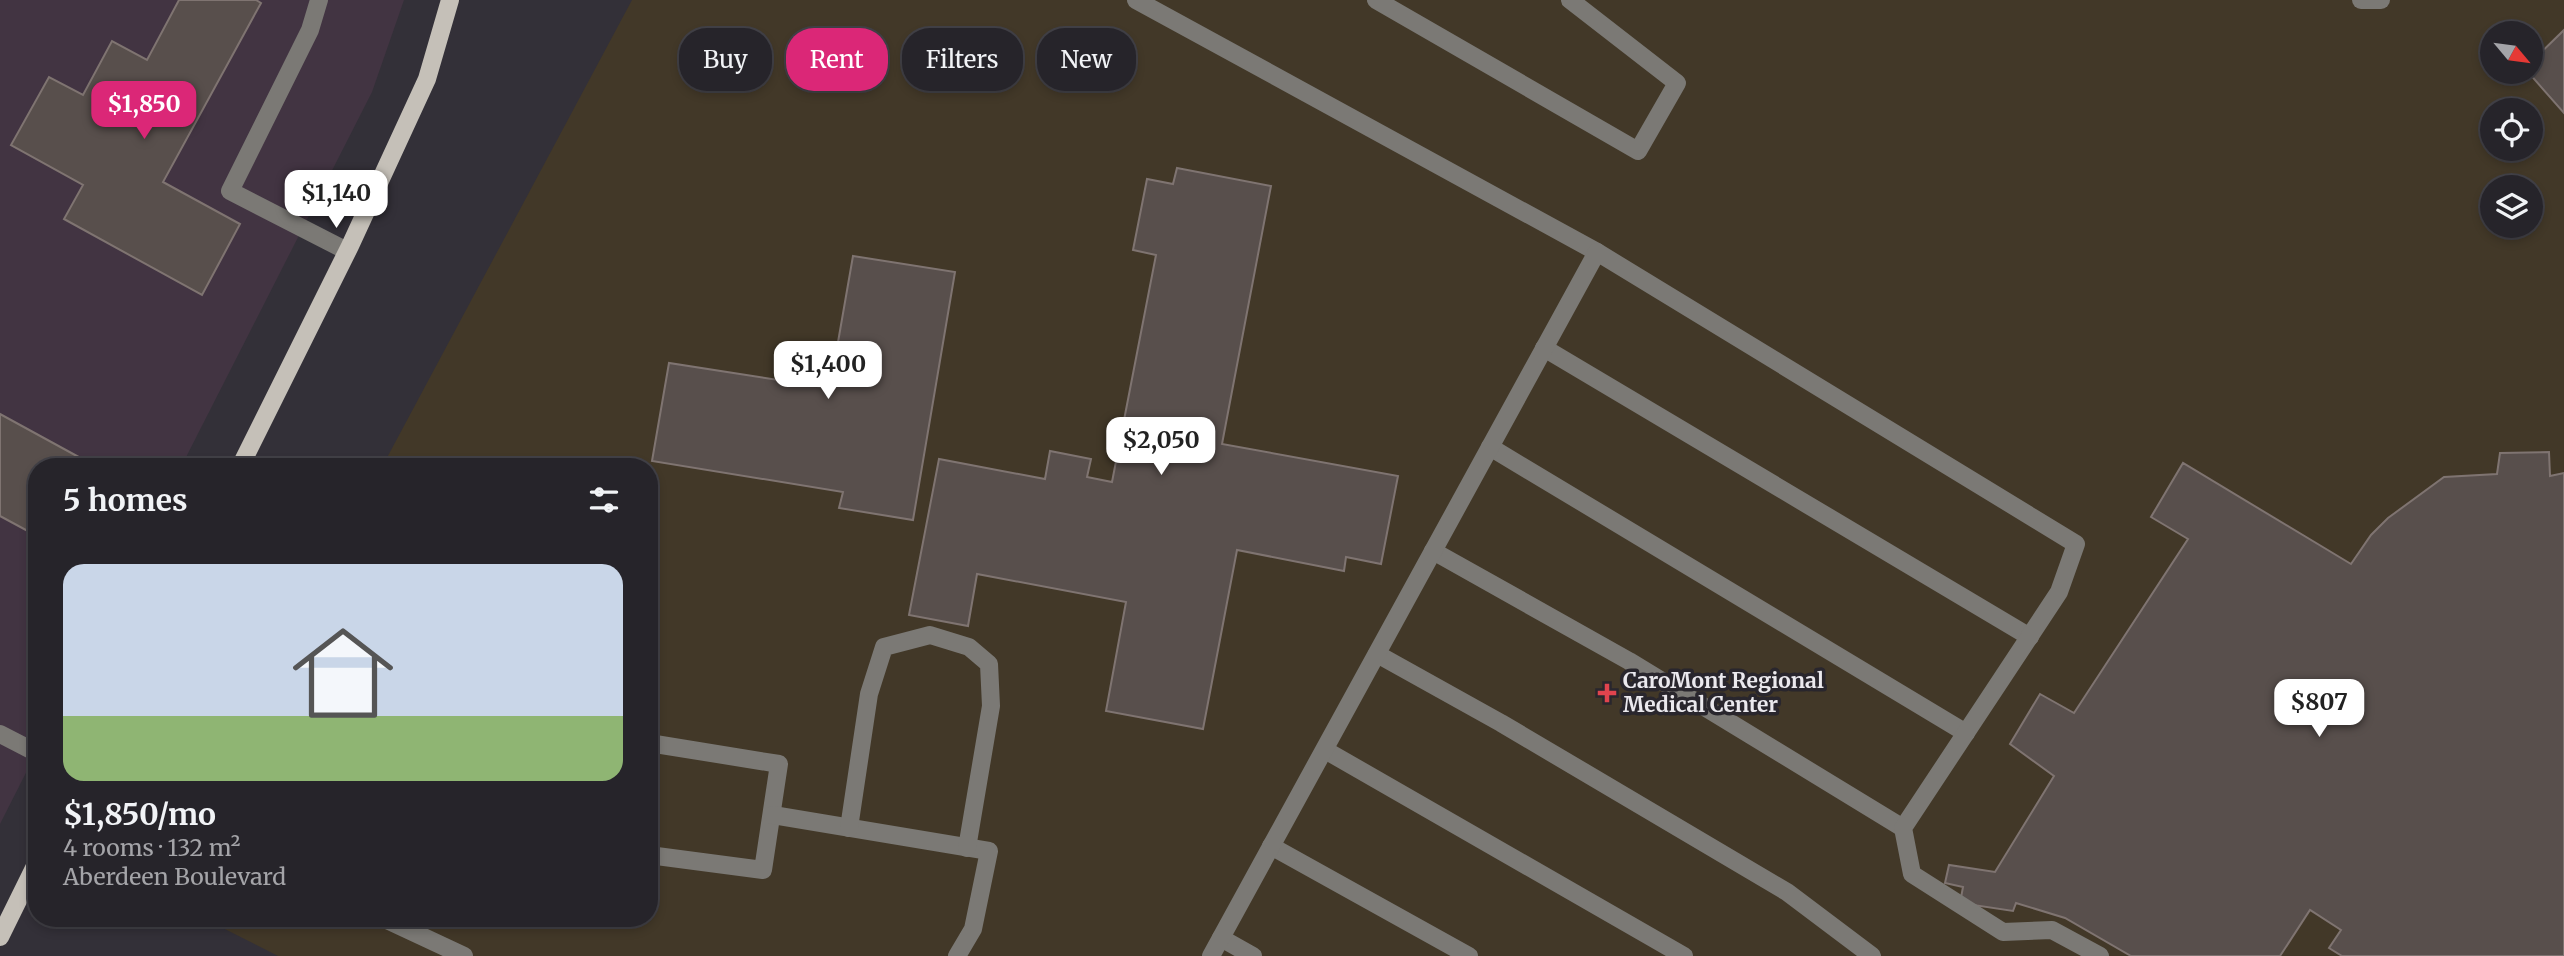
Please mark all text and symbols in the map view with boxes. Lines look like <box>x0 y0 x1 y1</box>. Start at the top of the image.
north arrow <box>2480 21 2543 84</box>
map controls <box>2480 21 2543 238</box>
chip: Buy <box>679 28 772 91</box>
chip: Rent <box>786 28 888 91</box>
chip: Filters <box>902 28 1023 91</box>
chip: New <box>1037 28 1136 91</box>
pin: $1,850 <box>87 82 201 141</box>
text: $1,850 <box>107 89 181 118</box>
button: locate <box>2480 98 2543 161</box>
pin: $1,140 <box>279 170 393 230</box>
button: layers <box>2480 175 2543 238</box>
text: $1,140 <box>301 178 371 207</box>
pin: $1,400 <box>771 342 885 401</box>
text: $1,400 <box>790 349 866 378</box>
pin: $2,050 <box>1104 418 1218 477</box>
text: $2,050 <box>1122 425 1200 454</box>
text: 5 homes <box>63 481 188 519</box>
icon: filters <box>585 481 623 519</box>
icon: home <box>280 610 406 736</box>
place label: CaroMont Regional Medical Center <box>1623 667 1824 718</box>
pin: $807 <box>2278 680 2360 739</box>
marker: CaroMont Regional Medical Center <box>1597 683 1617 703</box>
text: $807 <box>2290 687 2348 716</box>
text: $1,850/mo <box>63 795 216 833</box>
text: 4 rooms · 132 m² <box>63 833 240 862</box>
text: Aberdeen Boulevard <box>63 862 286 891</box>

